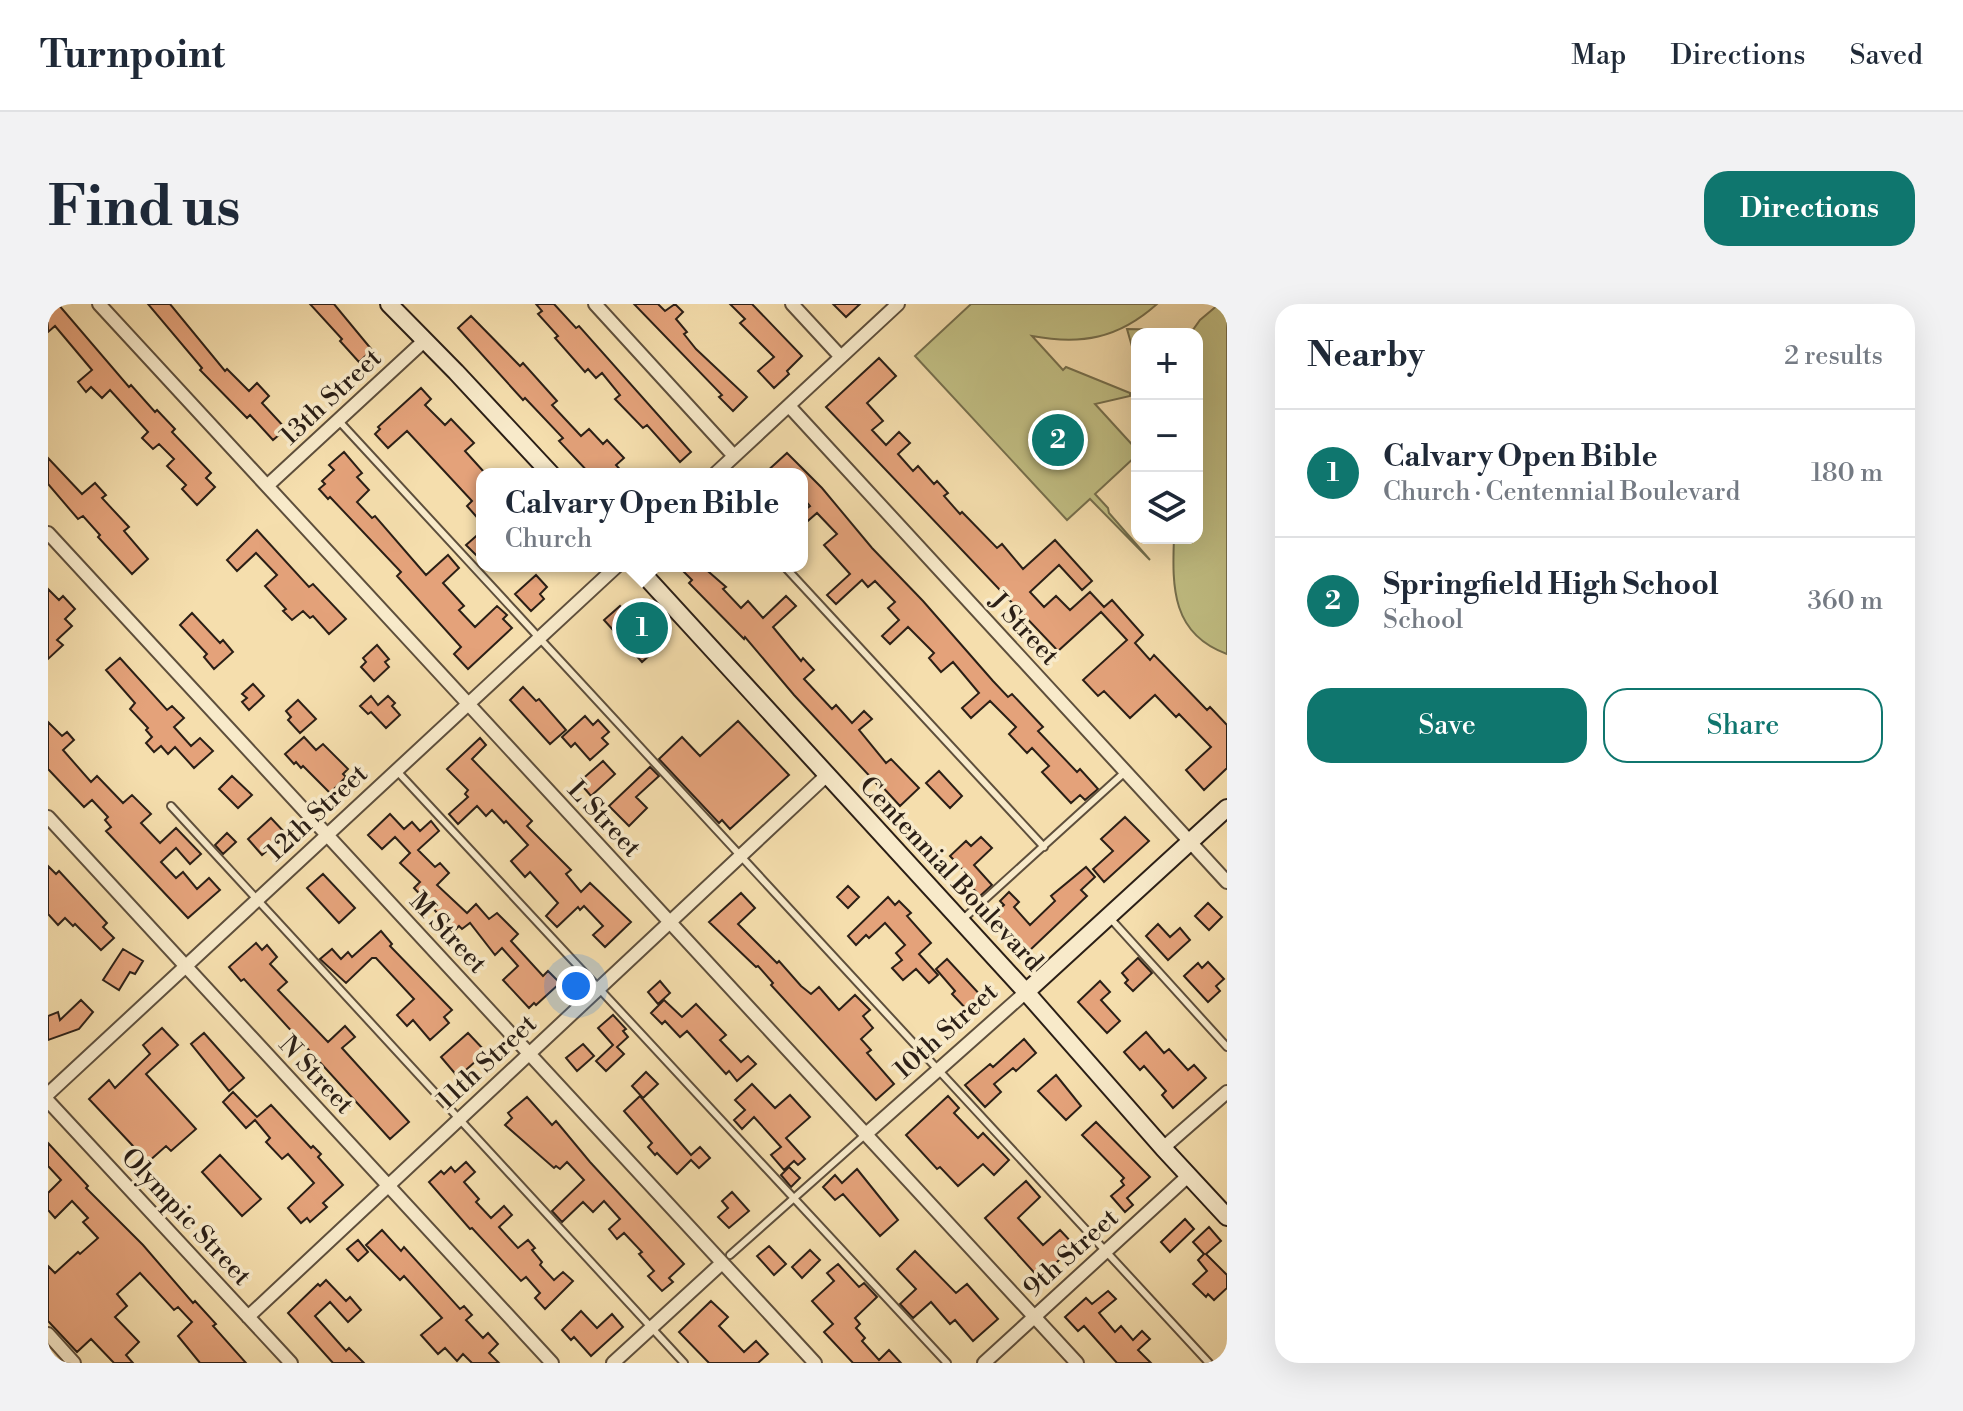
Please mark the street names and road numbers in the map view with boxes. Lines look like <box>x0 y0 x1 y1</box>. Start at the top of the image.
street label: 13th Street <box>274 342 388 452</box>
street label: J Street <box>982 585 1066 672</box>
street label: 12th Street <box>259 758 375 868</box>
street label: Centennial Boulevard <box>852 770 1050 978</box>
street label: L Street <box>561 774 647 864</box>
street label: M Street <box>403 886 493 980</box>
street label: 10th Street <box>888 976 1004 1086</box>
street label: 11th Street <box>431 1008 543 1116</box>
street label: N Street <box>272 1029 360 1121</box>
street label: Olympic Street <box>114 1142 258 1292</box>
street label: 9th Street <box>1017 1202 1125 1304</box>

